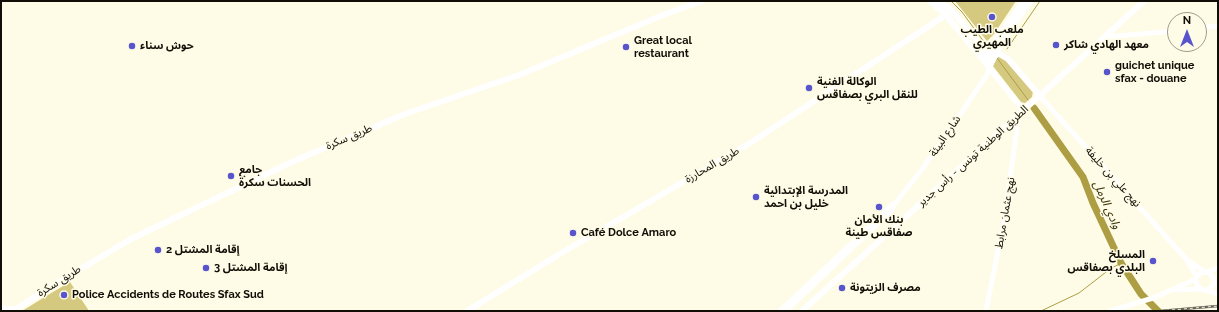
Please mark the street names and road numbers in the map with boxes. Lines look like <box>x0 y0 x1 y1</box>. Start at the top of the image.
street label: الطريق الوطنية تونس - رأس جدير <box>915 103 1031 209</box>
street label: شارع البيئة <box>926 113 964 159</box>
street label: طريق سكرة <box>324 121 374 153</box>
street label: طريق المحارزة <box>682 144 742 186</box>
street label: نهج علي بن خليفة <box>1082 144 1144 210</box>
street label: نهج عثمان مرابط <box>992 176 1018 250</box>
street label: طريق سكرة <box>35 262 83 300</box>

